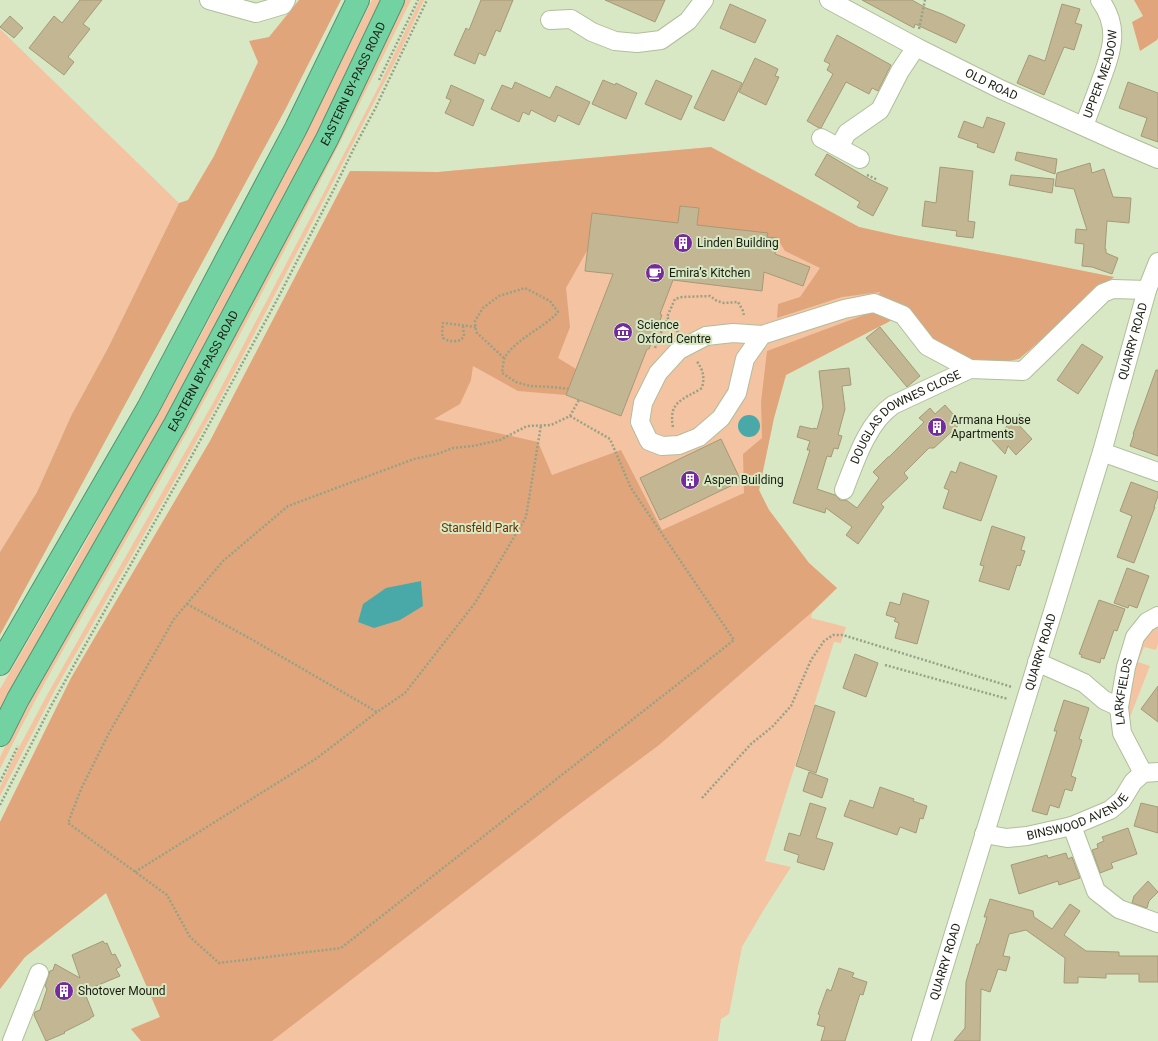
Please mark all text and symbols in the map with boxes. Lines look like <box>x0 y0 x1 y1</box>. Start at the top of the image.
street label: EASTERN BY-PASS ROAD <box>318 20 389 148</box>
street label: UPPER MEADOW <box>1080 29 1119 120</box>
street label: OLD ROAD <box>963 66 1020 103</box>
building icon: Linden Building <box>672 232 694 254</box>
place label: Linden Building <box>697 236 779 250</box>
cafe icon: Emira’s Kitchen <box>644 262 666 284</box>
place label: Emira’s Kitchen <box>669 266 750 280</box>
street label: QUARRY ROAD <box>1115 301 1150 382</box>
street label: EASTERN BY-PASS ROAD <box>165 308 241 434</box>
place label: Science Oxford Centre <box>637 318 711 346</box>
museum icon: Science Oxford Centre <box>612 321 634 343</box>
street label: DOUGLAS DOWNES CLOSE <box>848 367 963 466</box>
place label: Armana House Apartments <box>951 413 1031 441</box>
building icon: Armana House Apartments <box>926 416 948 438</box>
building icon: Aspen Building <box>679 469 701 491</box>
place label: Aspen Building <box>704 473 784 487</box>
park label: Stansfeld Park <box>441 521 520 535</box>
street label: QUARRY ROAD <box>1022 612 1059 692</box>
street label: LARKFIELDS <box>1112 657 1135 726</box>
street label: BINSWOOD AVENUE <box>1025 791 1131 843</box>
street label: QUARRY ROAD <box>927 921 964 1002</box>
building icon: Shotover Mound <box>53 980 75 1002</box>
place label: Shotover Mound <box>78 984 166 998</box>

